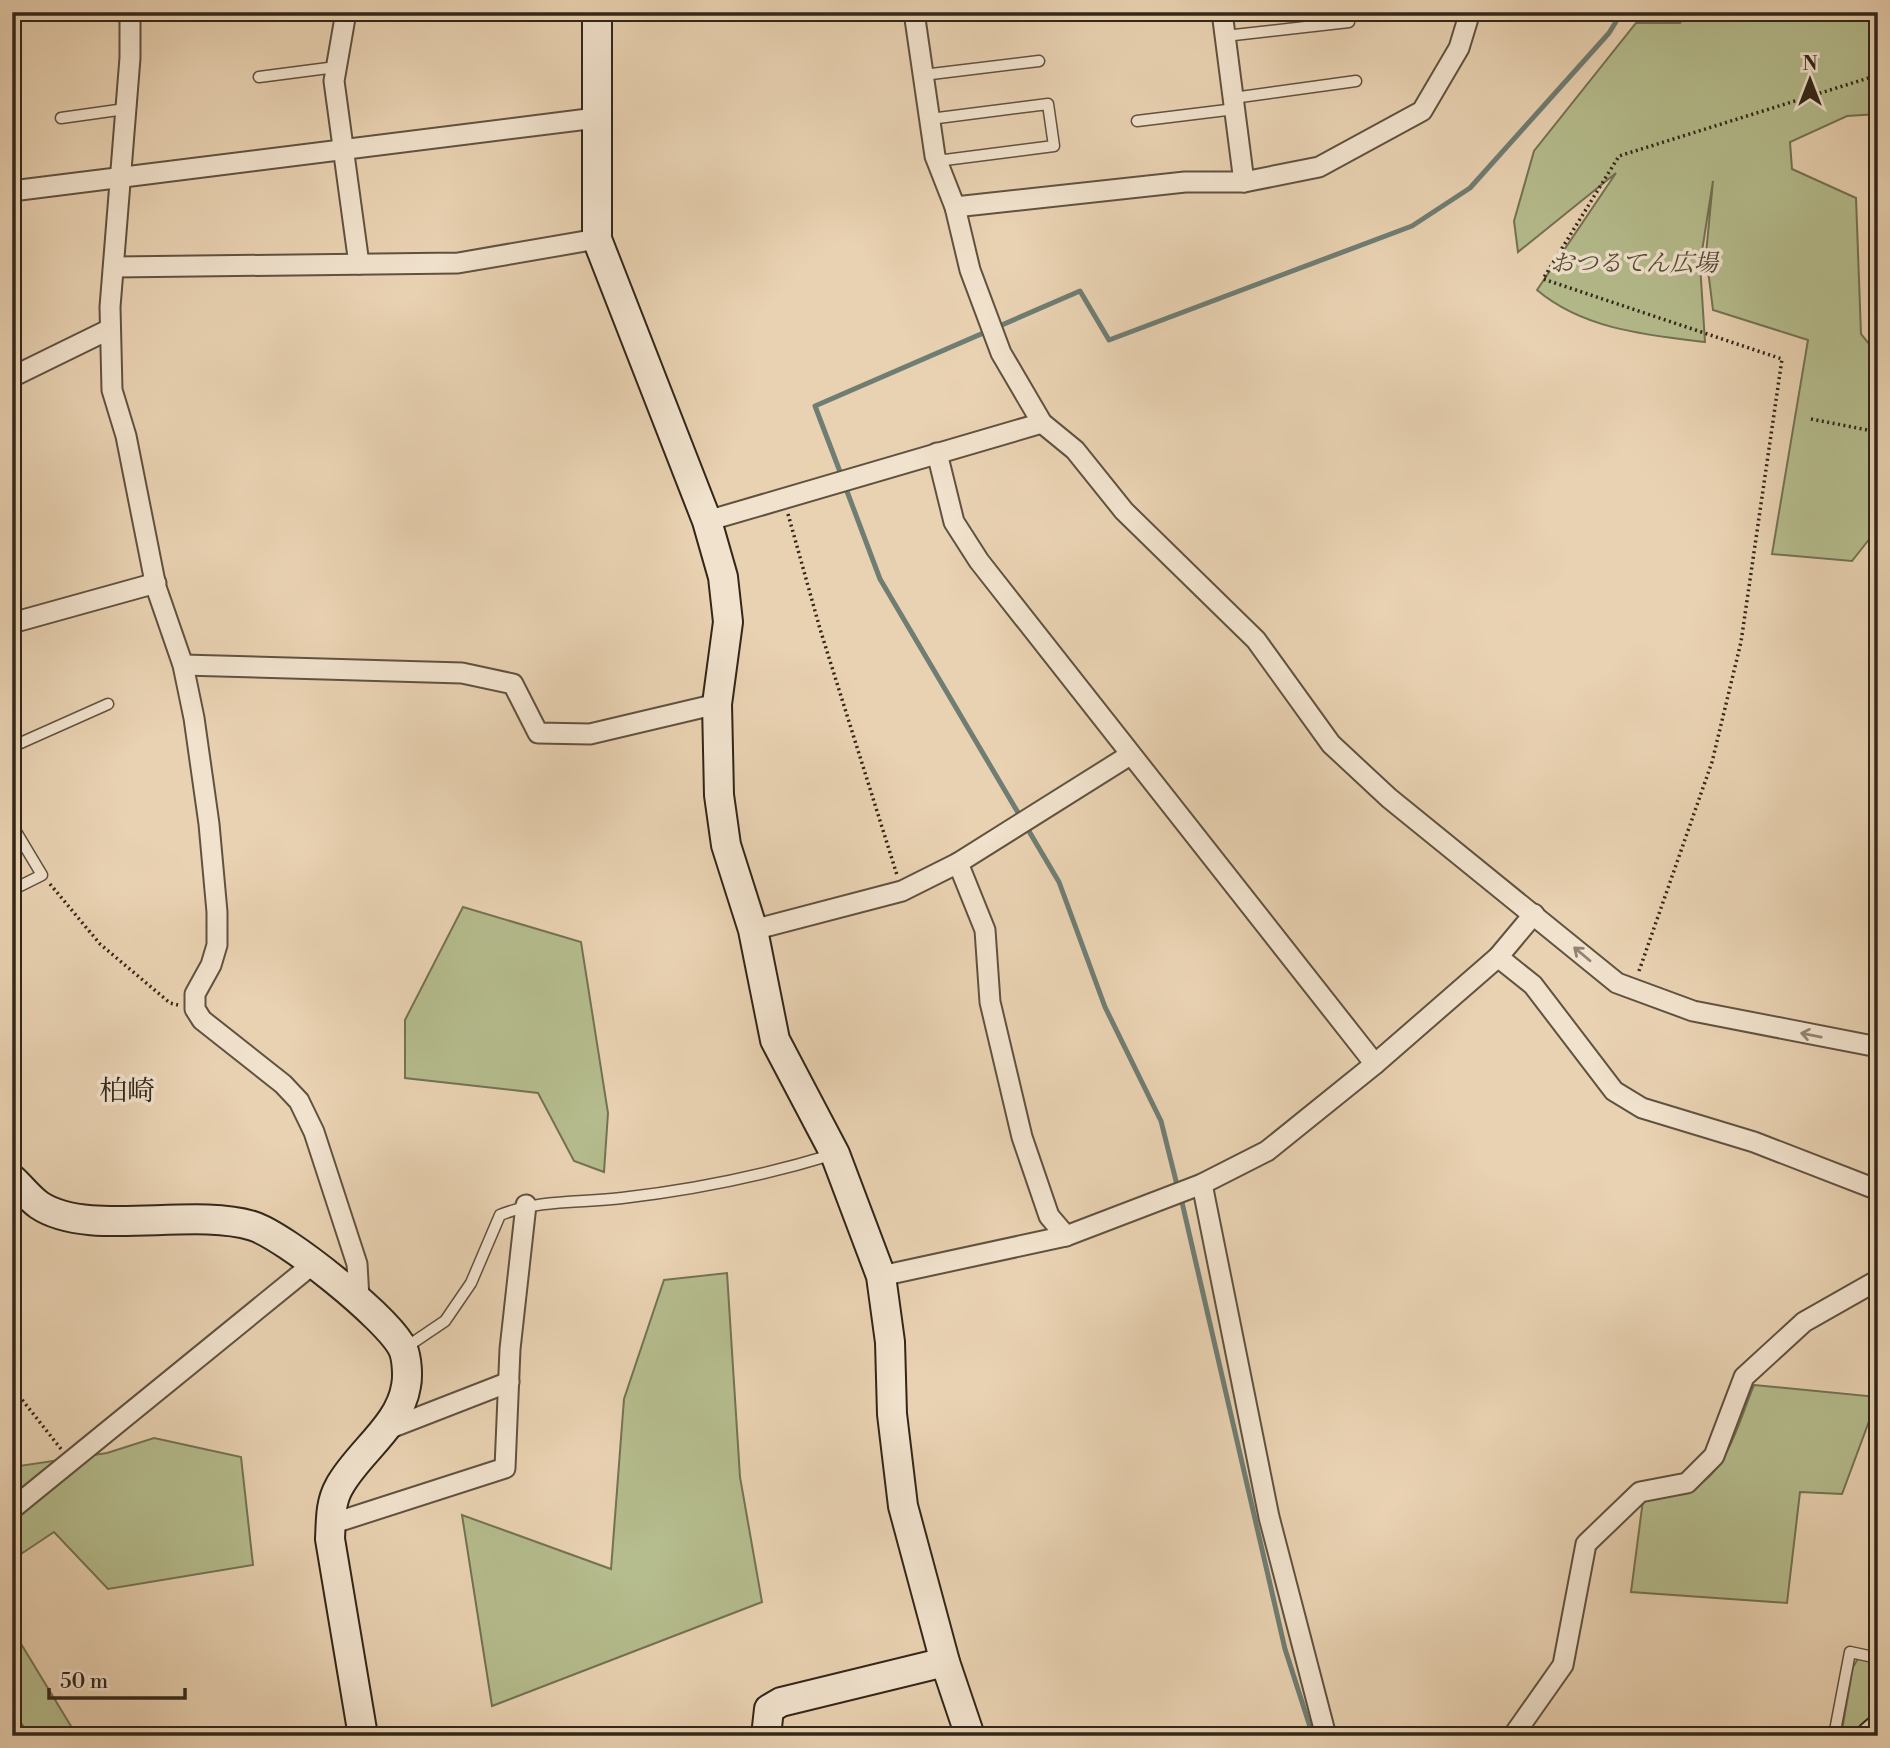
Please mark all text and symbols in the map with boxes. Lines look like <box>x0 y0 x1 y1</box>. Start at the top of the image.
north arrow <box>1774 46 1844 116</box>
text: N <box>1802 52 1818 76</box>
park label: おつるてん広場 <box>1550 249 1720 279</box>
one-way arrow <box>1573 946 1591 962</box>
one-way arrow <box>1800 1028 1823 1041</box>
district label: 柏崎 <box>99 1074 155 1109</box>
scale bar <box>49 1657 186 1701</box>
text: 50 m <box>60 1669 108 1695</box>

